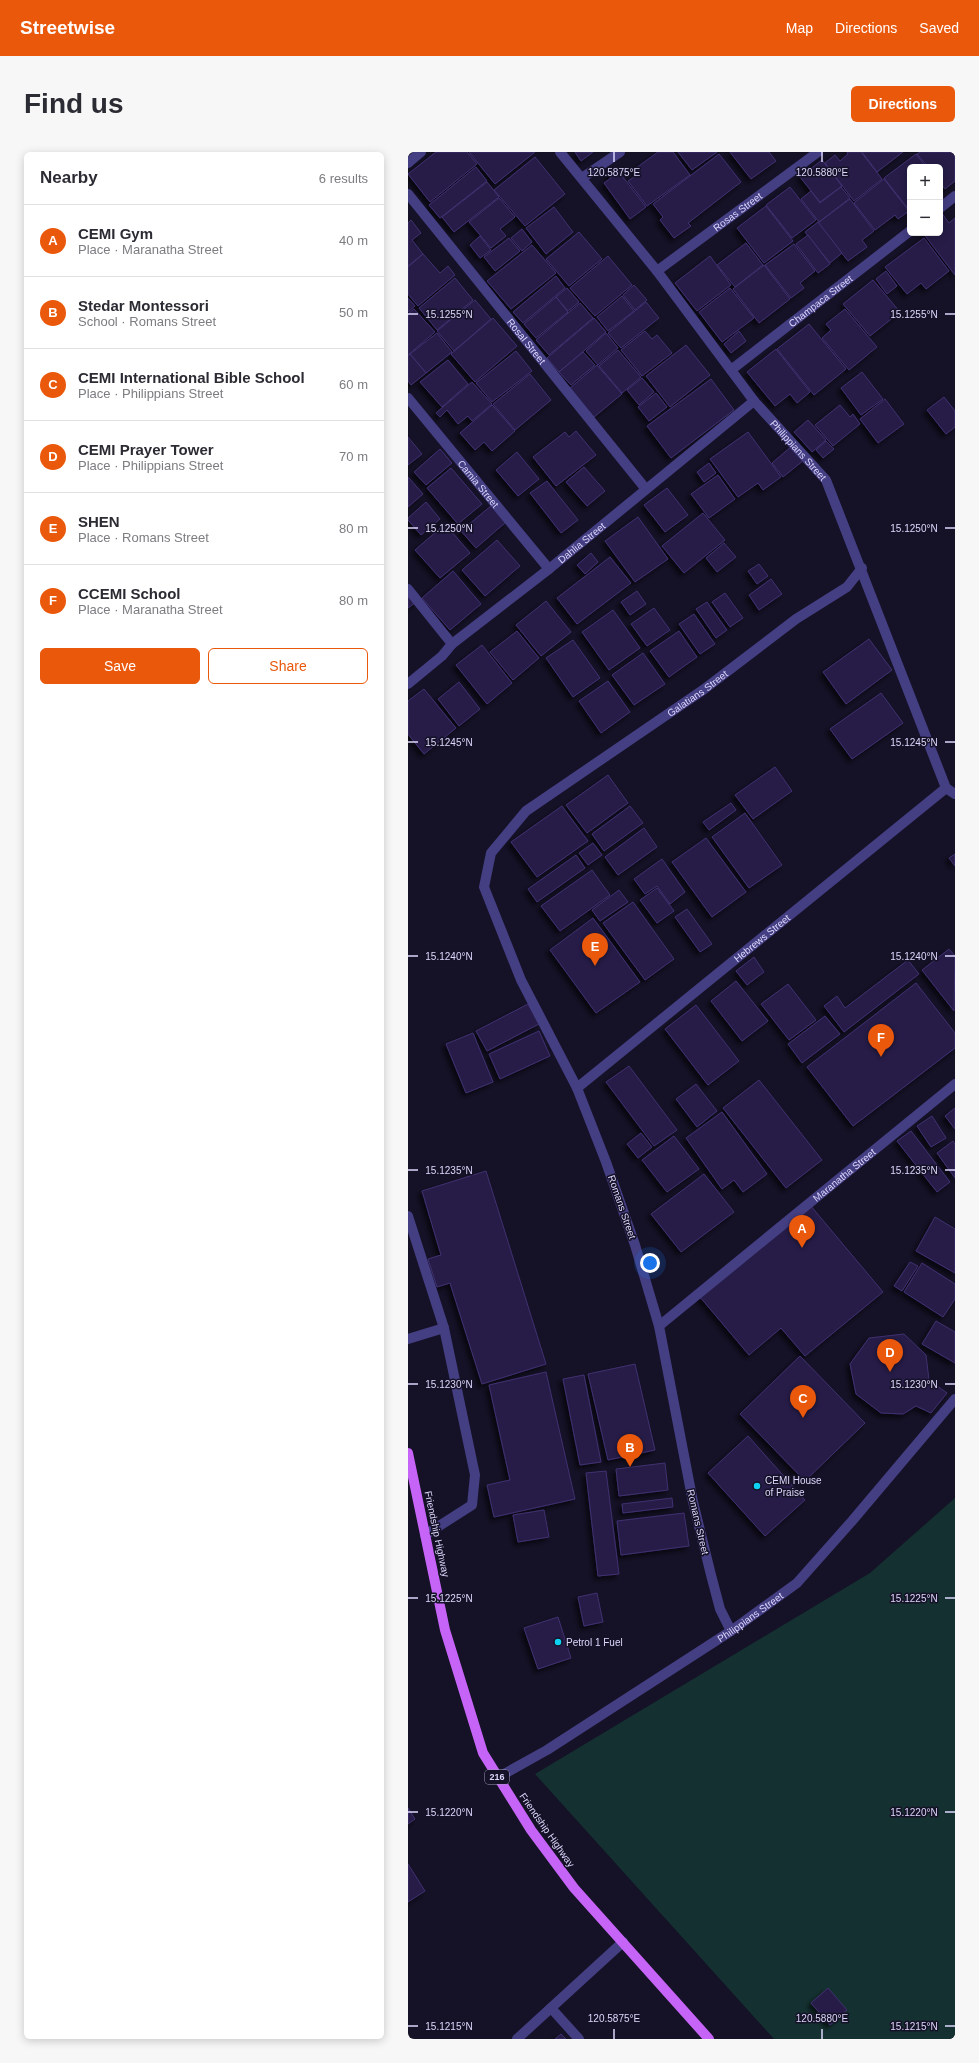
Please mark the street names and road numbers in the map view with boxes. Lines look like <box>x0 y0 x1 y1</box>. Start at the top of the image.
street label: Rosas Street <box>711 190 764 233</box>
street label: Champaca Street <box>786 272 855 329</box>
street label: Rosal Street <box>505 316 548 366</box>
street label: Philippians Street <box>768 417 829 483</box>
street label: Camia Street <box>456 458 502 510</box>
street label: Dahlia Street <box>555 520 607 565</box>
street label: Galatians Street <box>665 668 730 719</box>
street label: Hebrews Street <box>731 912 792 964</box>
street label: Maranatha Street <box>811 1146 878 1203</box>
street label: Romans Street <box>606 1174 638 1241</box>
street label: Romans Street <box>685 1488 711 1556</box>
street label: Friendship Highway <box>422 1490 452 1578</box>
street label: Philippians Street <box>715 1590 785 1644</box>
road number: 216 <box>485 1770 509 1784</box>
street label: Friendship Highway <box>517 1791 577 1869</box>

